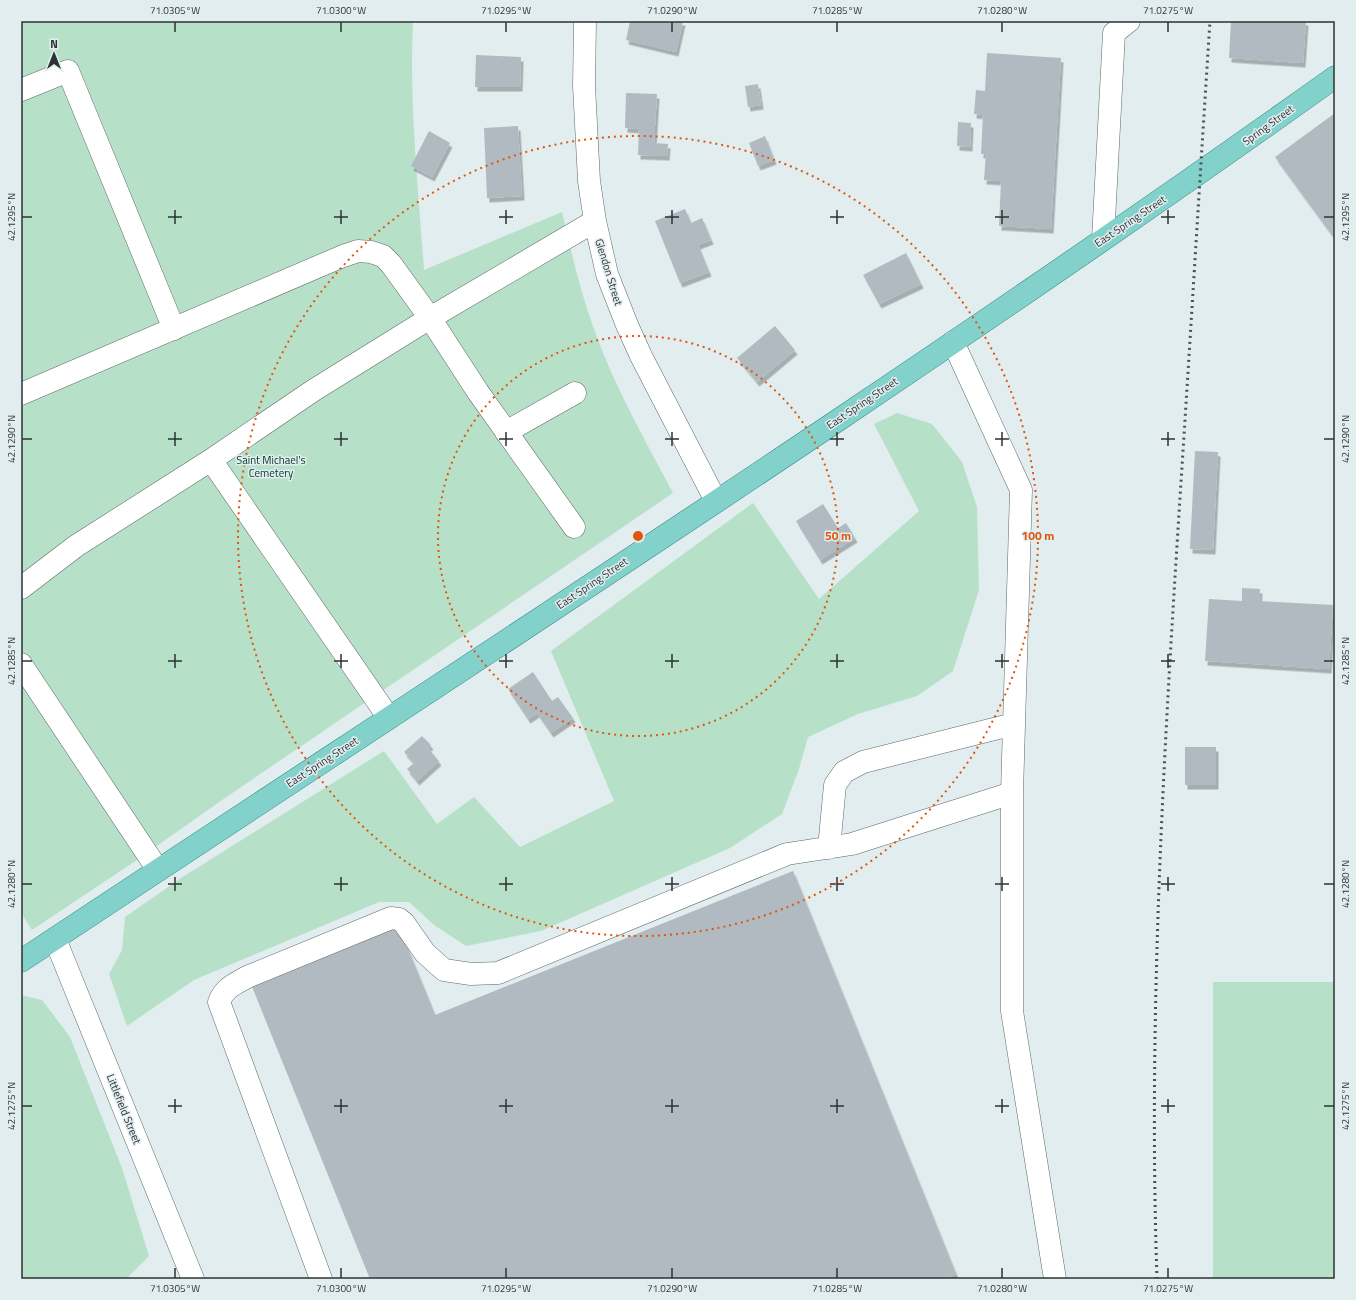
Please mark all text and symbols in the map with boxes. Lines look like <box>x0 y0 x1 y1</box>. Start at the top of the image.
text: 71.0305°W <box>150 3 200 18</box>
text: 71.0300°W <box>316 3 366 18</box>
text: 71.0295°W <box>481 3 531 18</box>
text: 71.0290°W <box>647 3 697 18</box>
text: 71.0285°W <box>812 3 862 18</box>
text: 71.0280°W <box>977 3 1027 18</box>
text: 71.0275°W <box>1143 3 1193 18</box>
north arrow <box>34 34 74 74</box>
text: N <box>50 36 58 52</box>
street label: Spring Street <box>1239 101 1297 149</box>
street label: East Spring Street <box>1091 191 1169 251</box>
text: 42.1295°N <box>4 193 19 241</box>
text: 42.1295°N <box>1338 193 1353 241</box>
street label: Glendon Street <box>591 237 627 308</box>
street label: East Spring Street <box>823 373 901 433</box>
text: 42.1290°N <box>4 415 19 463</box>
text: 42.1290°N <box>1338 415 1353 463</box>
park label: Saint Michael's Cemetery <box>236 452 306 481</box>
text: 50 m <box>825 526 851 545</box>
text: 100 m <box>1022 526 1054 545</box>
centre of rings <box>631 529 645 543</box>
street label: East Spring Street <box>553 553 631 613</box>
text: 42.1285°N <box>4 637 19 685</box>
text: 42.1285°N <box>1338 637 1353 685</box>
street label: East Spring Street <box>283 733 361 791</box>
text: 42.1280°N <box>4 860 19 908</box>
text: 42.1280°N <box>1338 860 1353 908</box>
street label: Littlefield Street <box>103 1072 145 1147</box>
text: 42.1275°N <box>4 1082 19 1130</box>
text: 42.1275°N <box>1338 1082 1353 1130</box>
text: 71.0305°W <box>150 1281 200 1296</box>
text: 71.0300°W <box>316 1281 366 1296</box>
text: 71.0295°W <box>481 1281 531 1296</box>
text: 71.0290°W <box>647 1281 697 1296</box>
text: 71.0285°W <box>812 1281 862 1296</box>
text: 71.0280°W <box>977 1281 1027 1296</box>
text: 71.0275°W <box>1143 1281 1193 1296</box>

